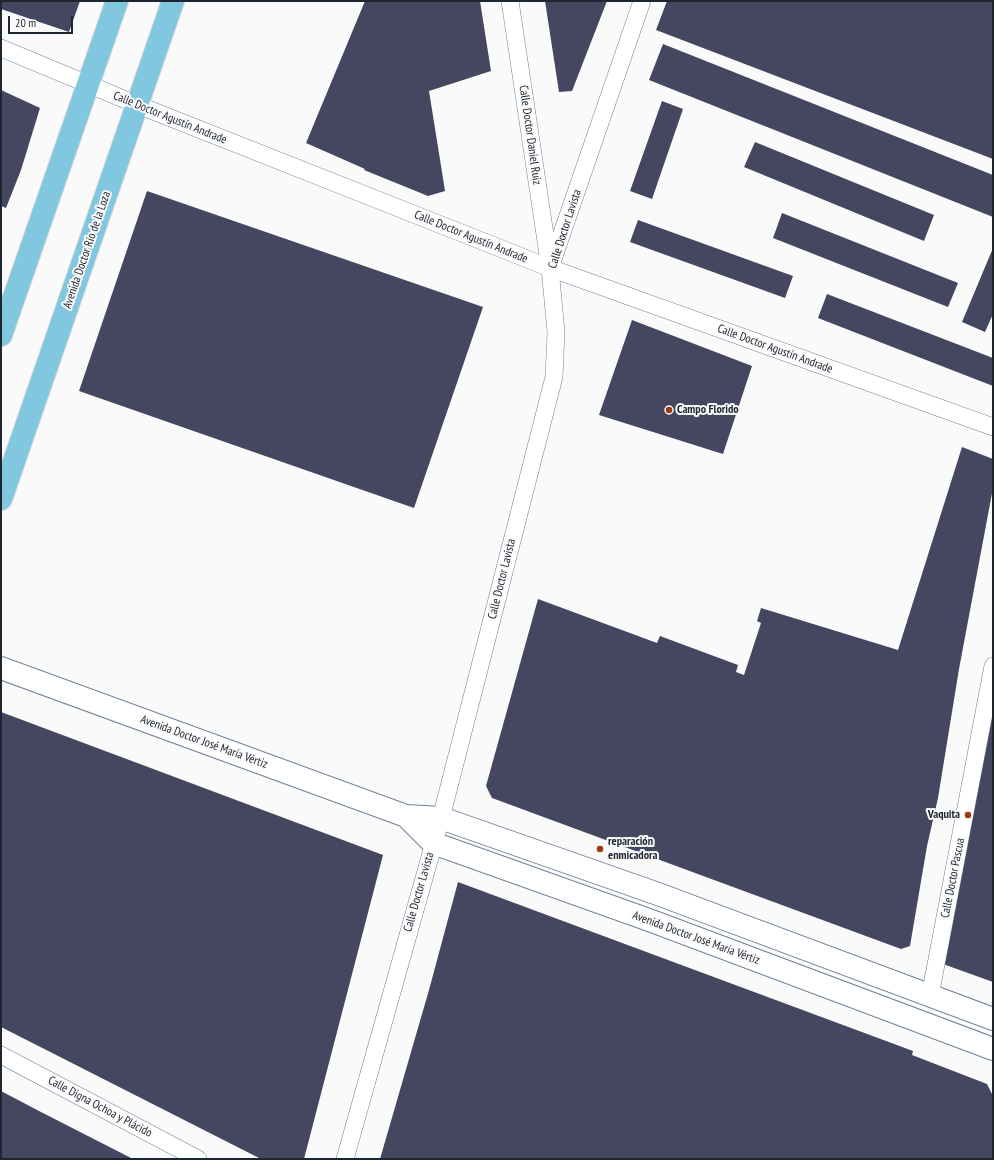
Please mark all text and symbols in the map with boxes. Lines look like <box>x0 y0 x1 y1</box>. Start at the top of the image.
scale bar <box>10 8 75 34</box>
text: 20 m <box>15 15 36 30</box>
street label: Calle Doctor Daniel Ruiz <box>516 84 544 186</box>
street label: Calle Doctor Agustín Andrade <box>111 89 229 147</box>
street label: Calle Doctor Lavista <box>545 188 585 270</box>
street label: Avenida Doctor Río de la Loza <box>60 190 114 310</box>
street label: Calle Doctor Agustín Andrade <box>412 208 530 266</box>
street label: Calle Doctor Agustín Andrade <box>716 321 834 377</box>
place label: Campo Florido <box>677 403 739 417</box>
marker: Campo Florido <box>664 405 674 415</box>
street label: Calle Doctor Lavista <box>485 537 519 621</box>
street label: Avenida Doctor José María Vértiz <box>138 712 270 772</box>
place label: Vaquita <box>928 808 960 822</box>
marker: Vaquita <box>963 810 973 820</box>
place label: reparación enmicadora <box>608 835 657 863</box>
street label: Calle Doctor Pascua <box>938 837 968 919</box>
marker: reparación enmicadora <box>595 844 605 854</box>
street label: Calle Doctor Lavista <box>401 850 437 934</box>
street label: Avenida Doctor José María Vértiz <box>630 908 762 968</box>
street label: Calle Digna Ochoa y Plácido <box>45 1073 155 1141</box>

